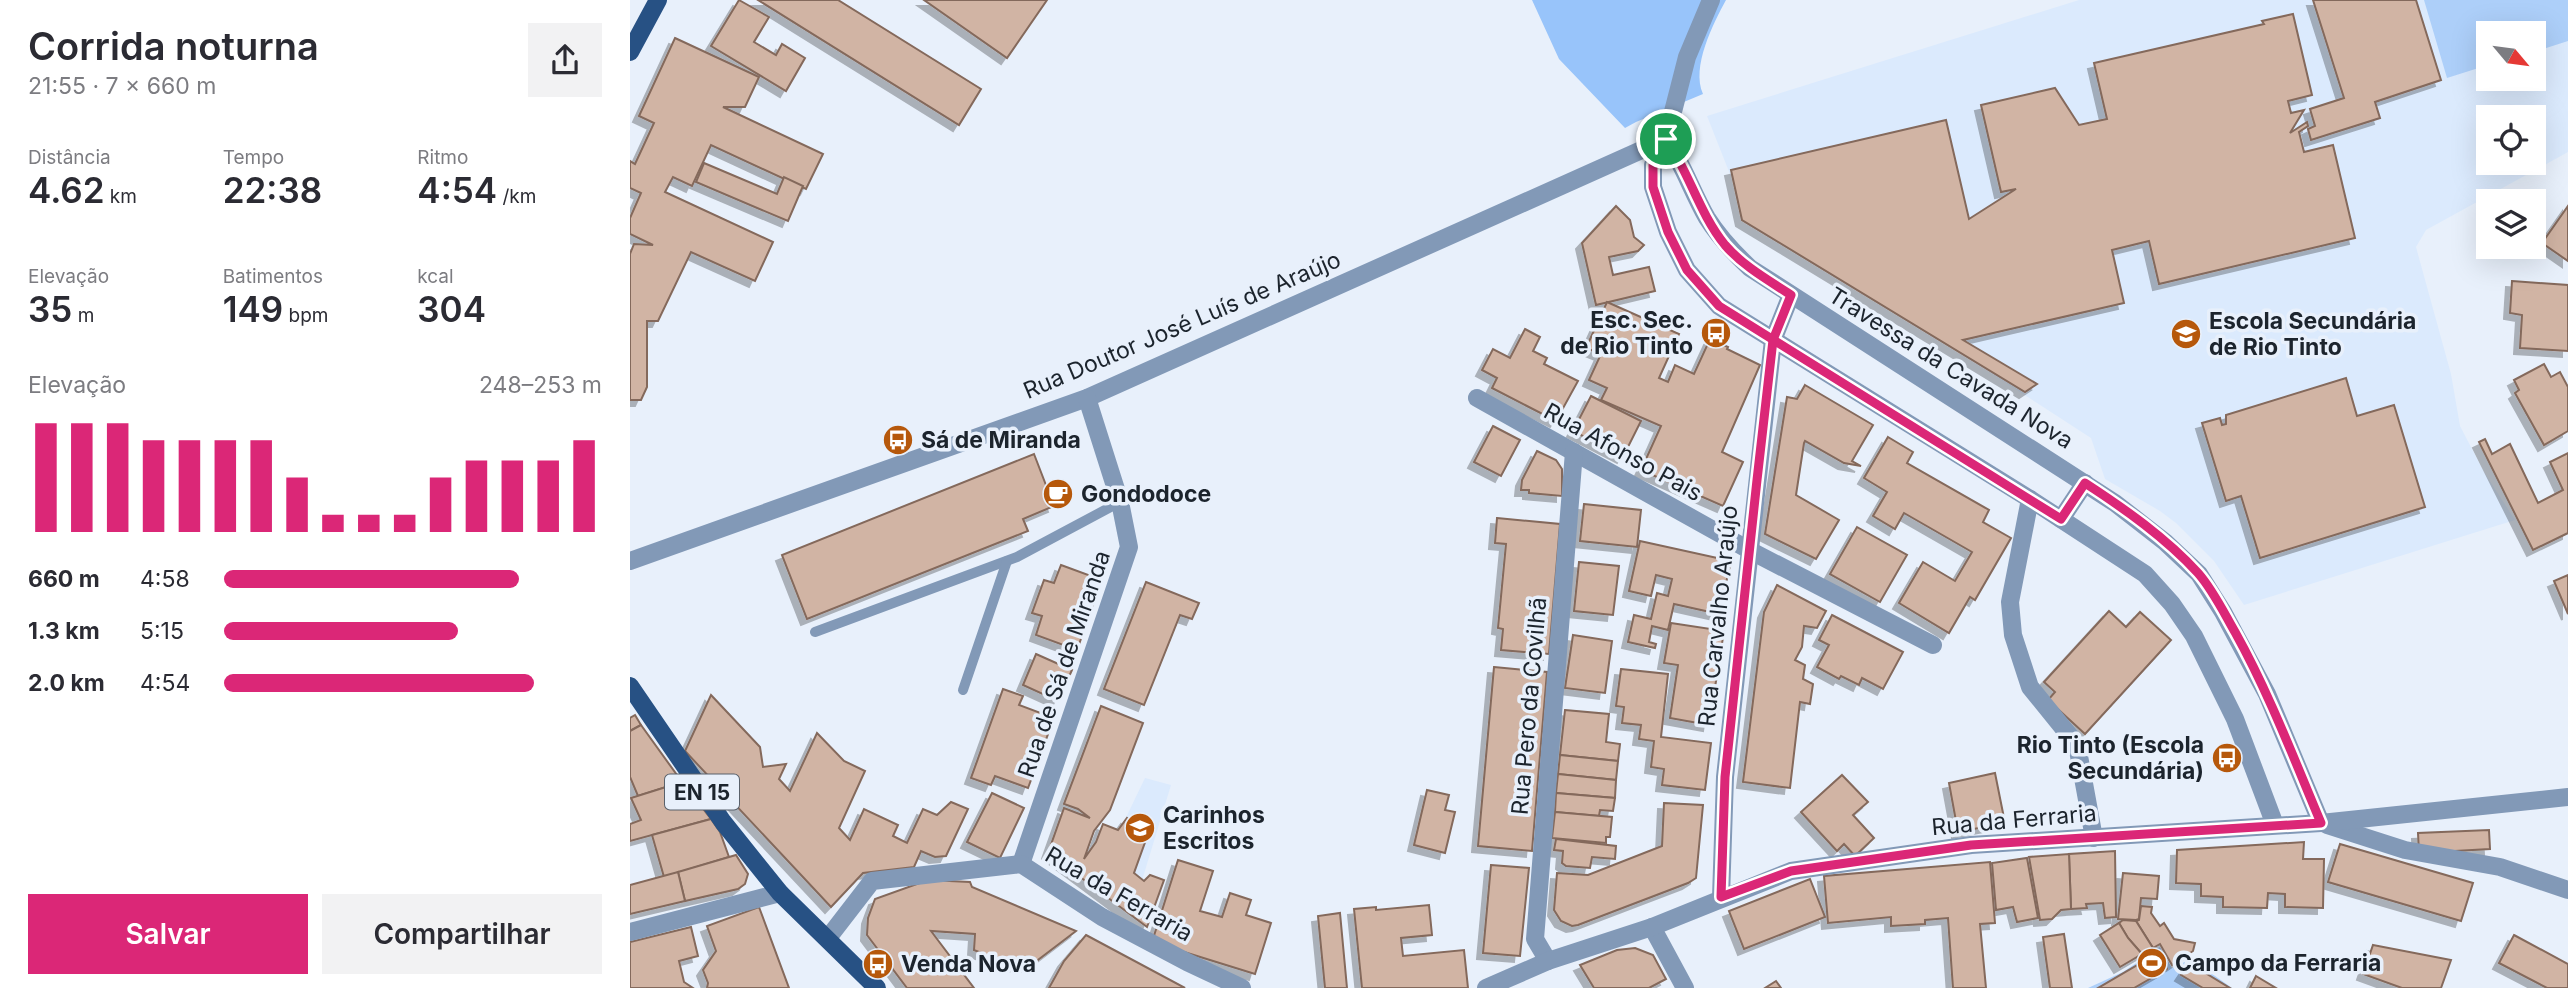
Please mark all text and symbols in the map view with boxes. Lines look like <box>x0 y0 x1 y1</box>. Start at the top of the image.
north arrow <box>2476 21 2546 91</box>
map controls <box>2476 21 2546 259</box>
text: Corrida noturna <box>28 23 319 69</box>
button: share <box>528 23 602 97</box>
text: 21:55 · 7 × 660 m <box>28 72 216 100</box>
button: locate <box>2476 105 2546 175</box>
pin <box>1636 109 1696 169</box>
icon: arrive <box>1647 120 1685 158</box>
text: Distância <box>28 146 111 169</box>
text: Tempo <box>223 146 284 169</box>
text: Ritmo <box>417 146 468 169</box>
text: 4.62 <box>28 169 105 211</box>
text: 22:38 <box>223 169 322 211</box>
text: 4:54 <box>417 169 497 211</box>
text: km <box>105 185 137 208</box>
text: /km <box>497 185 536 208</box>
button: layers <box>2476 189 2546 259</box>
street label: Rua Doutor José Luís de Araújo <box>1019 245 1345 405</box>
text: Elevação <box>28 265 109 288</box>
text: Batimentos <box>223 265 323 288</box>
text: kcal <box>417 265 454 288</box>
street label: Travessa da Cavada Nova <box>1824 281 2078 455</box>
text: 35 <box>28 288 72 330</box>
text: 149 <box>223 288 283 330</box>
text: 304 <box>417 288 486 330</box>
text: m <box>72 304 94 327</box>
text: bpm <box>283 304 328 327</box>
place label: Esc. Sec. de Rio Tinto <box>1560 306 1693 360</box>
place label: Escola Secundária de Rio Tinto <box>2209 307 2416 361</box>
bus stop icon: Esc. Sec. de Rio Tinto <box>1699 316 1733 350</box>
school or university icon: Escola Secundária de Rio Tinto <box>2169 317 2203 351</box>
text: Elevação <box>28 371 126 399</box>
text: 248–253 m <box>479 371 602 399</box>
street label: Rua Afonso Pais <box>1539 397 1707 507</box>
bus stop icon: Sá de Miranda <box>881 423 915 457</box>
place label: Sá de Miranda <box>921 426 1081 454</box>
cafe icon: Gondodoce <box>1041 477 1075 511</box>
place label: Gondodoce <box>1081 480 1211 508</box>
street label: Rua Carvalho Araújo <box>1692 504 1744 728</box>
street label: Rua de Sá de Miranda <box>1012 547 1116 781</box>
text: 660 m <box>28 565 100 593</box>
text: 4:58 <box>140 565 190 593</box>
street label: Rua Pero da Covilhã <box>1506 596 1552 816</box>
text: 1.3 km <box>28 617 100 645</box>
text: 5:15 <box>140 617 184 645</box>
text: 2.0 km <box>28 669 105 697</box>
text: 4:54 <box>140 669 190 697</box>
place label: Rio Tinto (Escola Secundária) <box>2017 731 2204 785</box>
bus stop icon: Rio Tinto (Escola Secundária) <box>2210 741 2244 775</box>
road number: EN 15 <box>665 774 739 810</box>
street label: Rua da Ferraria <box>1930 799 2098 841</box>
place label: Carinhos Escritos <box>1163 801 1265 855</box>
school or university icon: Carinhos Escritos <box>1123 811 1157 845</box>
street label: Rua da Ferraria <box>1040 841 1198 947</box>
button: Salvar <box>28 894 308 974</box>
button: Compartilhar <box>322 894 602 974</box>
sports icon: Campo da Ferraria <box>2135 946 2169 980</box>
bus stop icon: Venda Nova <box>861 947 895 981</box>
place label: Campo da Ferraria <box>2175 949 2381 977</box>
place label: Venda Nova <box>901 950 1036 978</box>

